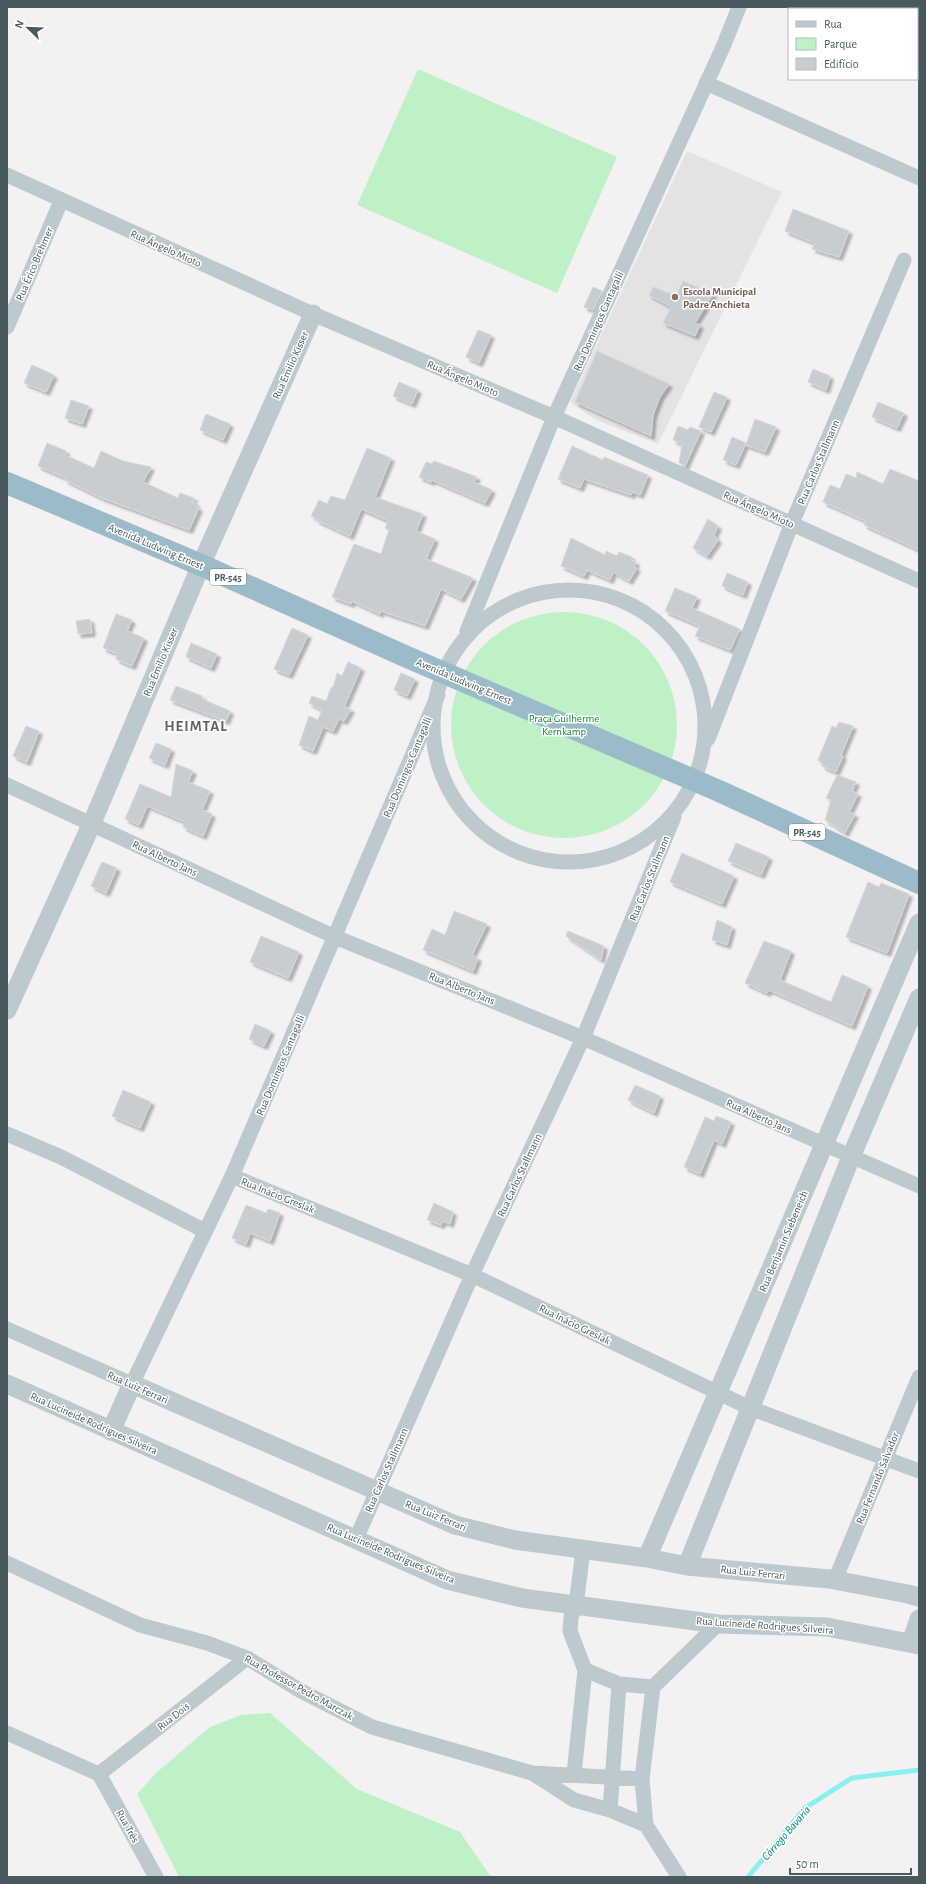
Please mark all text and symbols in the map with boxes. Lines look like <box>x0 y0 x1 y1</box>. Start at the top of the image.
north arrow <box>8 8 48 48</box>
legend <box>788 8 918 80</box>
text: Rua <box>824 18 843 30</box>
text: N <box>13 19 26 30</box>
text: Parque <box>824 38 857 50</box>
text: Edifício <box>824 58 859 70</box>
street label: Rua Érico Brehmer <box>13 225 55 303</box>
street label: Rua Ángelo Mioto <box>129 227 203 269</box>
street label: Rua Domingos Cantagalli <box>571 270 625 373</box>
place label: Escola Municipal Padre Anchieta <box>683 286 756 310</box>
marker: Escola Municipal Padre Anchieta <box>670 292 680 302</box>
street label: Rua Emilio Kisser <box>271 329 311 401</box>
street label: Rua Ángelo Mioto <box>426 358 500 398</box>
street label: Rua Carlos Stallmann <box>796 418 841 506</box>
street label: Rua Ángelo Mioto <box>722 488 796 530</box>
street label: Avenida Ludwing Ernest <box>106 521 206 572</box>
road number: PR-545 <box>210 569 246 585</box>
street label: Rua Emilio Kisser <box>141 626 180 698</box>
street label: Avenida Ludwing Ernest <box>414 656 514 707</box>
park label: Praça Guilherme Kernkamp <box>529 713 599 737</box>
street label: Rua Domingos Cantagalli <box>381 715 434 819</box>
district label: HEIMTAL <box>164 719 228 734</box>
road number: PR-545 <box>789 824 825 840</box>
street label: Rua Carlos Stallmann <box>627 834 672 922</box>
street label: Rua Alberto Jans <box>131 839 199 878</box>
street label: Rua Alberto Jans <box>427 970 496 1007</box>
street label: Rua Domingos Cantagalli <box>254 1013 307 1117</box>
street label: Rua Alberto Jans <box>724 1097 793 1136</box>
street label: Rua Carlos Stallmann <box>495 1132 544 1219</box>
street label: Rua Inácio Greslak <box>240 1176 316 1215</box>
street label: Rua Benjamin Siebeneich <box>757 1189 810 1293</box>
street label: Rua Inácio Greslak <box>537 1302 612 1346</box>
street label: Rua Luiz Ferrari <box>106 1369 170 1406</box>
street label: Rua Lucineide Rodrigues Silveira <box>29 1390 159 1456</box>
street label: Rua Carlos Stallmann <box>363 1426 410 1514</box>
street label: Rua Fernando Salvador <box>854 1431 901 1525</box>
street label: Rua Luiz Ferrari <box>404 1498 468 1533</box>
street label: Rua Lucineide Rodrigues Silveira <box>325 1521 456 1585</box>
street label: Rua Luiz Ferrari <box>720 1564 786 1581</box>
street label: Rua Lucineide Rodrigues Silveira <box>696 1615 834 1636</box>
street label: Rua Professor Pedro Marczak <box>243 1653 355 1722</box>
street label: Rua Dois <box>155 1700 192 1732</box>
water label: Córrego Bavaria <box>759 1803 813 1863</box>
street label: Rua Três <box>114 1808 141 1845</box>
scale bar <box>790 1850 911 1876</box>
text: 50 m <box>796 1858 819 1870</box>

